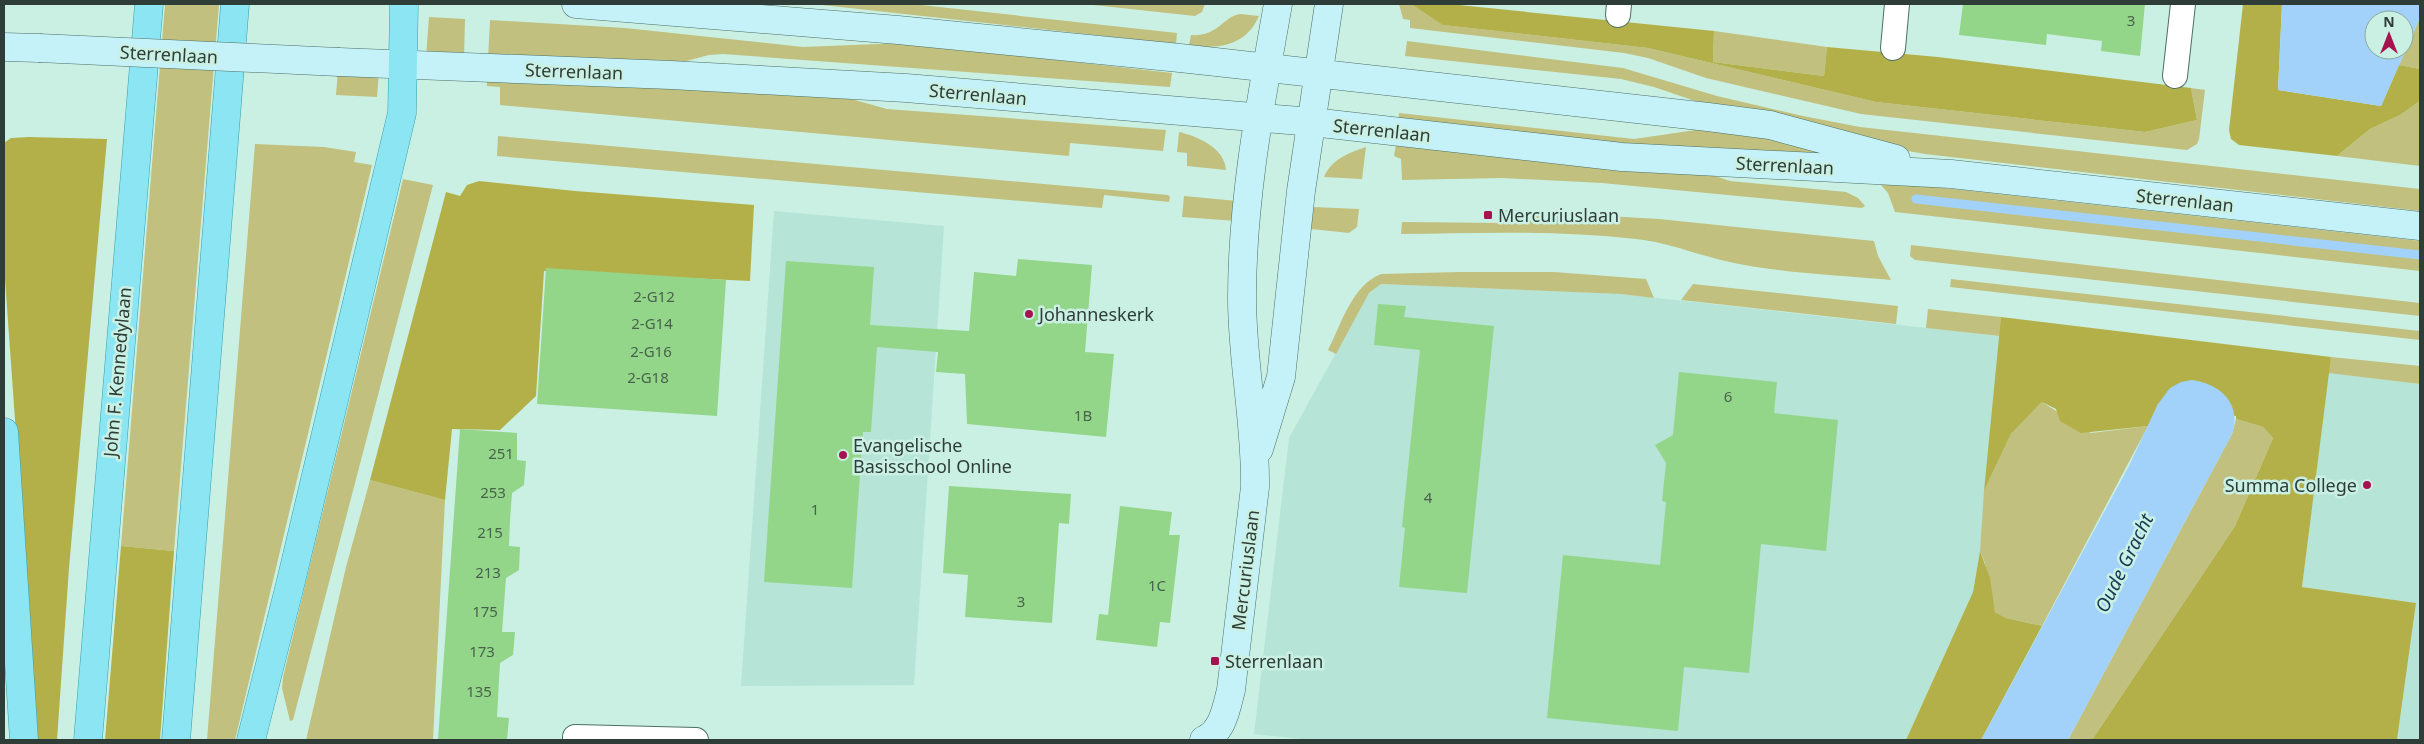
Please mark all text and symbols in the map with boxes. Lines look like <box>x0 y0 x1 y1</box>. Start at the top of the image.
house number: 3 <box>2127 10 2135 30</box>
north arrow <box>2364 10 2414 60</box>
text: N <box>2383 12 2395 31</box>
street label: Sterrenlaan <box>119 39 219 69</box>
street label: Sterrenlaan <box>524 57 624 85</box>
street label: Sterrenlaan <box>928 78 1028 110</box>
street label: Sterrenlaan <box>1332 113 1432 147</box>
street label: Sterrenlaan <box>1735 150 1835 180</box>
street label: Sterrenlaan <box>2135 183 2235 217</box>
place label: Mercuriuslaan <box>1498 203 1619 227</box>
marker: Mercuriuslaan <box>1482 209 1494 221</box>
street label: John F. Kennedylaan <box>97 286 136 460</box>
house number: 2-G12 <box>633 286 675 306</box>
place label: Johanneskerk <box>1037 302 1154 326</box>
marker: Johanneskerk <box>1023 308 1035 320</box>
house number: 2-G14 <box>631 313 673 333</box>
house number: 2-G16 <box>630 341 672 361</box>
house number: 2-G18 <box>627 367 669 387</box>
house number: 6 <box>1724 386 1732 406</box>
house number: 1B <box>1074 405 1092 425</box>
place label: Evangelische Basisschool Online <box>853 433 1012 478</box>
house number: 251 <box>488 443 514 463</box>
marker: Evangelische Basisschool Online <box>837 449 849 461</box>
place label: Summa College <box>2225 473 2357 497</box>
marker: Summa College <box>2361 479 2373 491</box>
house number: 253 <box>480 482 506 502</box>
house number: 4 <box>1424 487 1433 507</box>
house number: 1 <box>811 499 819 519</box>
street label: Mercuriuslaan <box>1226 508 1264 632</box>
water label: Oude Gracht <box>2089 509 2159 617</box>
house number: 215 <box>477 522 503 542</box>
house number: 213 <box>475 562 501 582</box>
house number: 1C <box>1148 575 1167 595</box>
house number: 3 <box>1017 591 1025 611</box>
house number: 175 <box>472 601 498 621</box>
house number: 173 <box>469 641 495 661</box>
place label: Sterrenlaan <box>1225 649 1323 673</box>
marker: Sterrenlaan <box>1209 655 1221 667</box>
house number: 135 <box>466 681 492 701</box>

